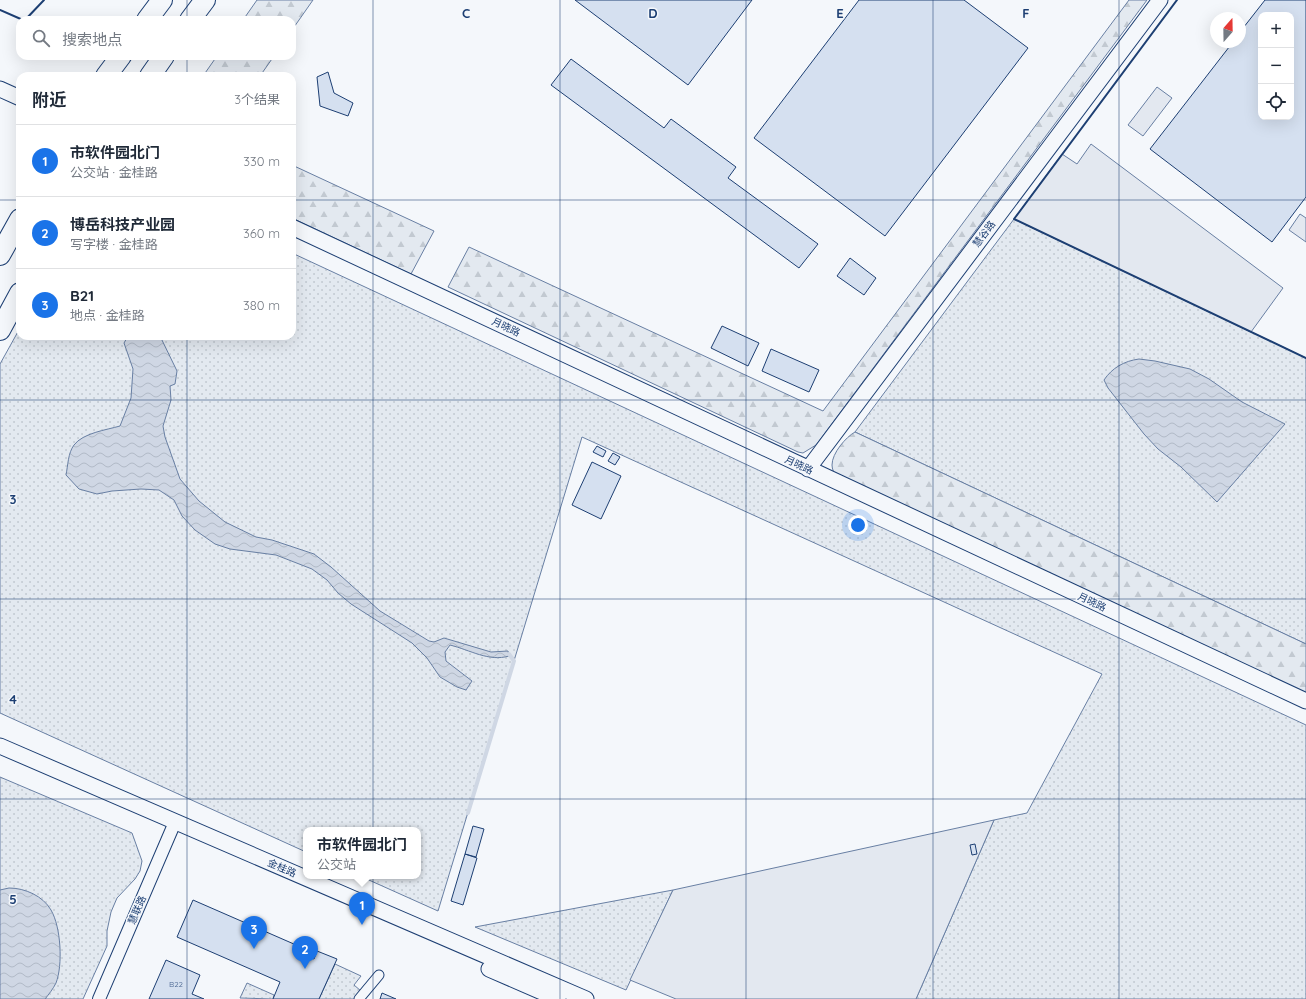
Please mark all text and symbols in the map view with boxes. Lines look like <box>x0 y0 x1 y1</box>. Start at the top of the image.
text: C <box>462 5 470 21</box>
text: D <box>648 5 658 21</box>
text: E <box>836 5 844 21</box>
text: F <box>1022 5 1030 21</box>
north arrow <box>1210 12 1246 48</box>
map controls <box>1258 12 1294 120</box>
button: + <box>1258 12 1294 48</box>
search box <box>16 16 296 60</box>
icon: search <box>30 27 52 49</box>
text: 搜索地点 <box>62 30 122 49</box>
button: − <box>1258 48 1294 84</box>
button: locate <box>1258 84 1294 120</box>
text: 附近 <box>32 89 66 110</box>
text: 3个结果 <box>234 91 280 107</box>
text: 市软件园北门 <box>70 143 160 162</box>
text: 1 <box>42 153 48 169</box>
text: 330 m <box>243 153 280 169</box>
text: 公交站 · 金桂路 <box>70 164 158 180</box>
text: 博岳科技产业园 <box>70 215 175 234</box>
street label: 慧谷路 <box>970 218 998 250</box>
text: 2 <box>41 225 49 241</box>
text: 360 m <box>243 225 280 241</box>
text: 写字楼 · 金桂路 <box>70 236 158 252</box>
text: B21 <box>70 286 94 305</box>
text: 3 <box>42 297 48 313</box>
text: 380 m <box>243 297 280 313</box>
text: 地点 · 金桂路 <box>70 307 145 323</box>
street label: 月晓路 <box>490 315 522 339</box>
street label: 月晓路 <box>783 453 815 477</box>
text: 3 <box>10 491 17 507</box>
your location <box>848 515 868 535</box>
street label: 月晓路 <box>1076 590 1108 614</box>
text: 4 <box>9 691 17 707</box>
popup <box>303 827 421 879</box>
text: 市软件园北门 <box>317 835 407 854</box>
street label: 金桂路 <box>266 856 298 880</box>
text: 公交站 <box>317 856 356 872</box>
text: 5 <box>9 891 17 907</box>
pin: 1 <box>349 892 375 925</box>
street label: 慧联路 <box>125 894 149 926</box>
pin: 3 <box>241 916 267 949</box>
pin: 2 <box>292 936 318 969</box>
house number: B22 <box>169 979 184 989</box>

